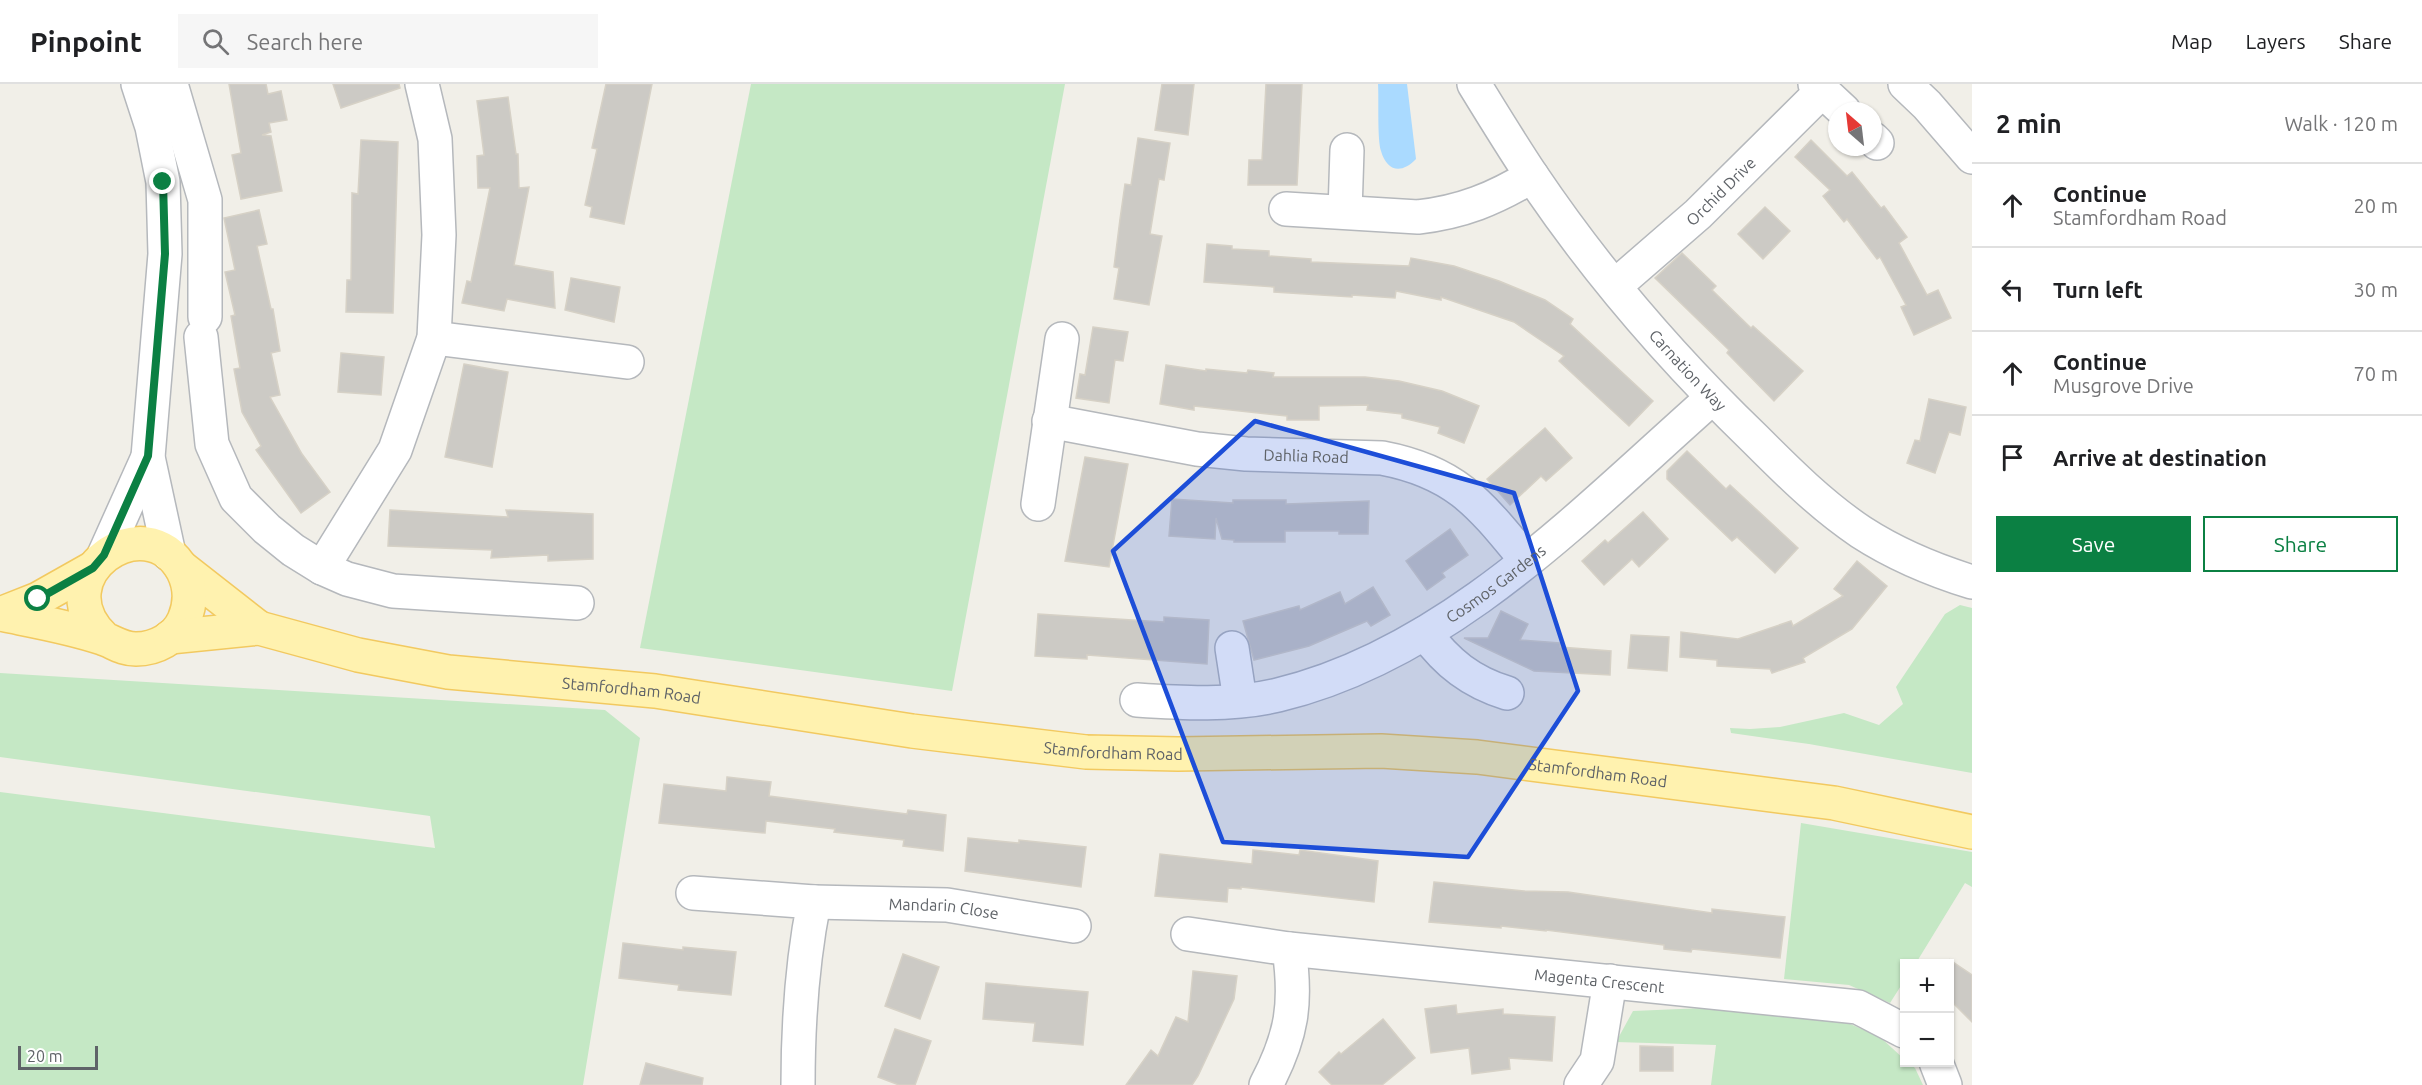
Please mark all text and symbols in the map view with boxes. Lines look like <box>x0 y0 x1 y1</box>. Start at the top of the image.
search box <box>178 14 598 68</box>
icon: search <box>199 25 232 58</box>
text: Pinpoint <box>30 26 142 57</box>
text: Search here <box>247 29 363 54</box>
text: Map <box>2171 29 2212 53</box>
text: Layers <box>2245 29 2306 53</box>
text: Share <box>2339 29 2392 53</box>
north arrow <box>1828 102 1882 156</box>
text: 2 min <box>1996 109 2062 138</box>
text: Walk · 120 m <box>2285 112 2398 135</box>
street label: Orchid Drive <box>1682 153 1759 229</box>
route end <box>149 168 175 194</box>
text: Continue <box>2053 181 2147 206</box>
icon: ahead <box>1996 189 2029 222</box>
text: 20 m <box>2354 194 2398 217</box>
text: Stamfordham Road <box>2053 206 2227 229</box>
icon: left <box>1996 273 2029 306</box>
text: Turn left <box>2053 277 2143 302</box>
text: 30 m <box>2354 278 2398 301</box>
street label: Carnation Way <box>1646 326 1730 415</box>
text: Continue <box>2053 349 2147 374</box>
icon: ahead <box>1996 357 2029 390</box>
text: 70 m <box>2354 362 2398 385</box>
text: Musgrove Drive <box>2053 374 2194 397</box>
icon: arrive <box>1996 441 2029 474</box>
text: Arrive at destination <box>2053 445 2267 470</box>
street label: Dahlia Road <box>1263 446 1349 466</box>
button: Save <box>1996 516 2191 572</box>
button: Share <box>2203 516 2398 572</box>
street label: Cosmos Gardens <box>1443 541 1549 626</box>
route start <box>24 585 50 611</box>
street label: Stamfordham Road <box>561 674 702 707</box>
street label: Stamfordham Road <box>1043 738 1183 763</box>
street label: Stamfordham Road <box>1528 755 1668 790</box>
street label: Mandarin Close <box>888 895 1000 922</box>
map controls <box>1900 959 1954 1067</box>
button: + <box>1900 959 1954 1013</box>
street label: Magenta Crescent <box>1533 965 1666 996</box>
button: − <box>1900 1013 1954 1067</box>
scale bar <box>18 1043 98 1070</box>
text: 20 m <box>27 1047 63 1065</box>

